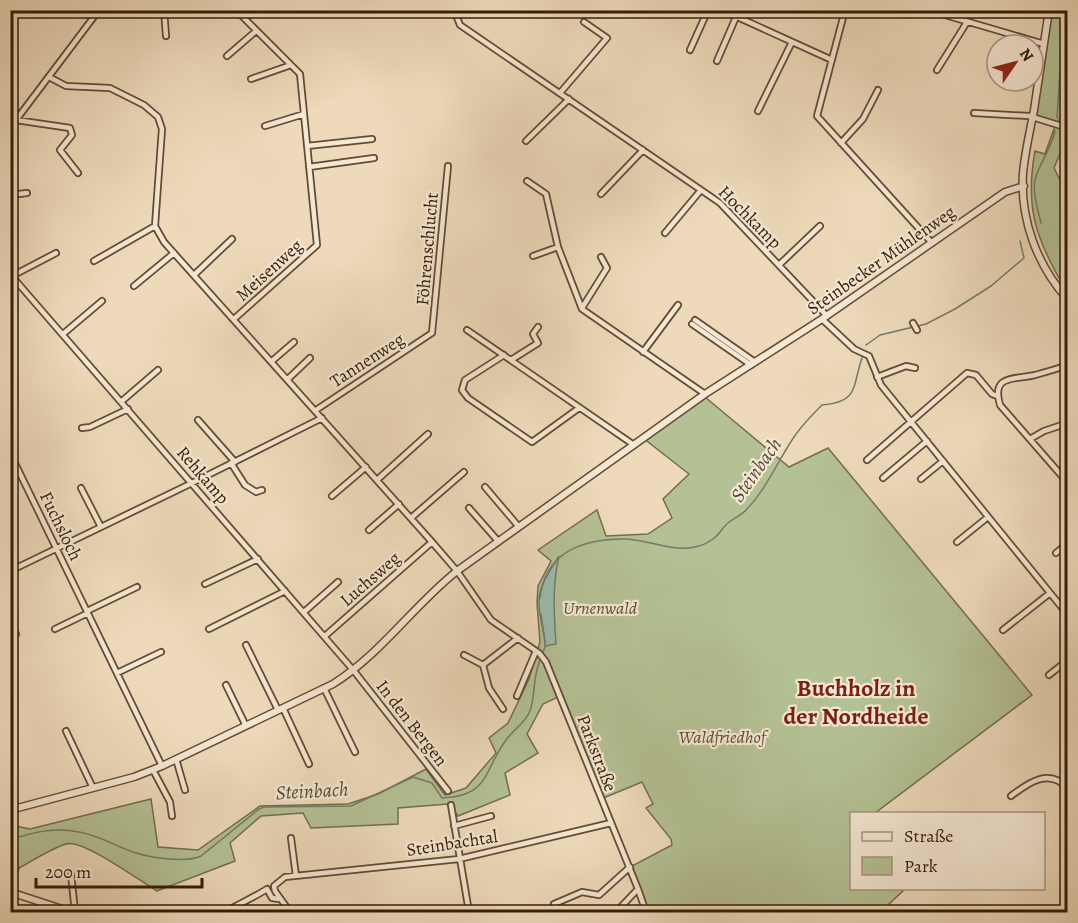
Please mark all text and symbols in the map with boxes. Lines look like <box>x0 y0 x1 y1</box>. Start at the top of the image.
north arrow <box>985 33 1045 93</box>
text: N <box>1014 44 1039 66</box>
street label: Hochkamp <box>713 180 787 254</box>
street label: Föhrenschlucht <box>410 191 444 307</box>
street label: Steinbecker Mühlenweg <box>802 200 960 320</box>
street label: Meisenweg <box>230 234 308 306</box>
street label: Tannenweg <box>325 327 409 393</box>
water label: Steinbach <box>724 432 788 508</box>
street label: Rehkamp <box>171 441 235 509</box>
street label: Fuchsloch <box>34 487 88 565</box>
street label: Luchsweg <box>335 546 405 612</box>
park label: Urnenwald <box>563 596 638 620</box>
district label: Buchholz in der Nordheide <box>783 672 929 732</box>
street label: In den Bergen <box>371 675 453 771</box>
street label: Parkstraße <box>571 711 623 795</box>
park label: Waldfriedhof <box>678 725 769 749</box>
water label: Steinbach <box>275 776 349 806</box>
legend <box>850 812 1045 890</box>
street label: Steinbachtal <box>405 824 500 862</box>
text: Straße <box>904 824 953 848</box>
scale bar <box>36 851 202 889</box>
text: Park <box>904 854 938 878</box>
text: 200 m <box>45 860 91 884</box>

